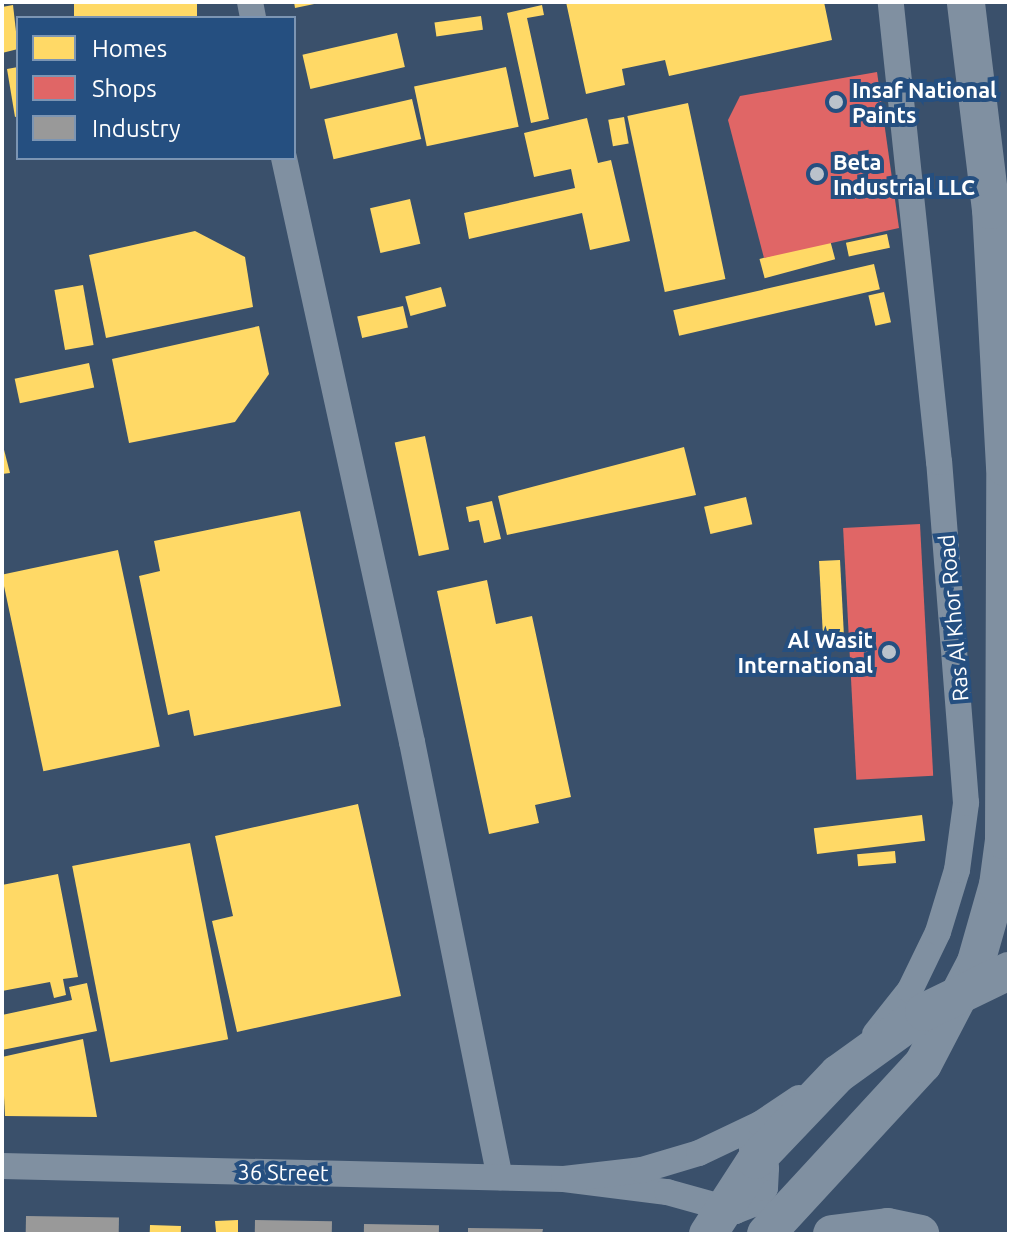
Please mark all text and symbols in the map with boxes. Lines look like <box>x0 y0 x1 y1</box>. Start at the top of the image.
legend <box>16 16 296 160</box>
text: Homes <box>92 35 167 62</box>
text: Shops <box>92 75 157 102</box>
place label: Insaf National Paints <box>852 76 997 128</box>
marker: Insaf National Paints <box>827 93 845 111</box>
text: Industry <box>92 115 181 142</box>
place label: Beta Industrial LLC <box>833 148 975 200</box>
marker: Beta Industrial LLC <box>808 165 826 183</box>
street label: Ras Al Khor Road <box>933 533 973 703</box>
place label: Al Wasit International <box>738 626 873 678</box>
marker: Al Wasit International <box>880 643 898 661</box>
street label: 36 Street <box>237 1158 329 1186</box>

